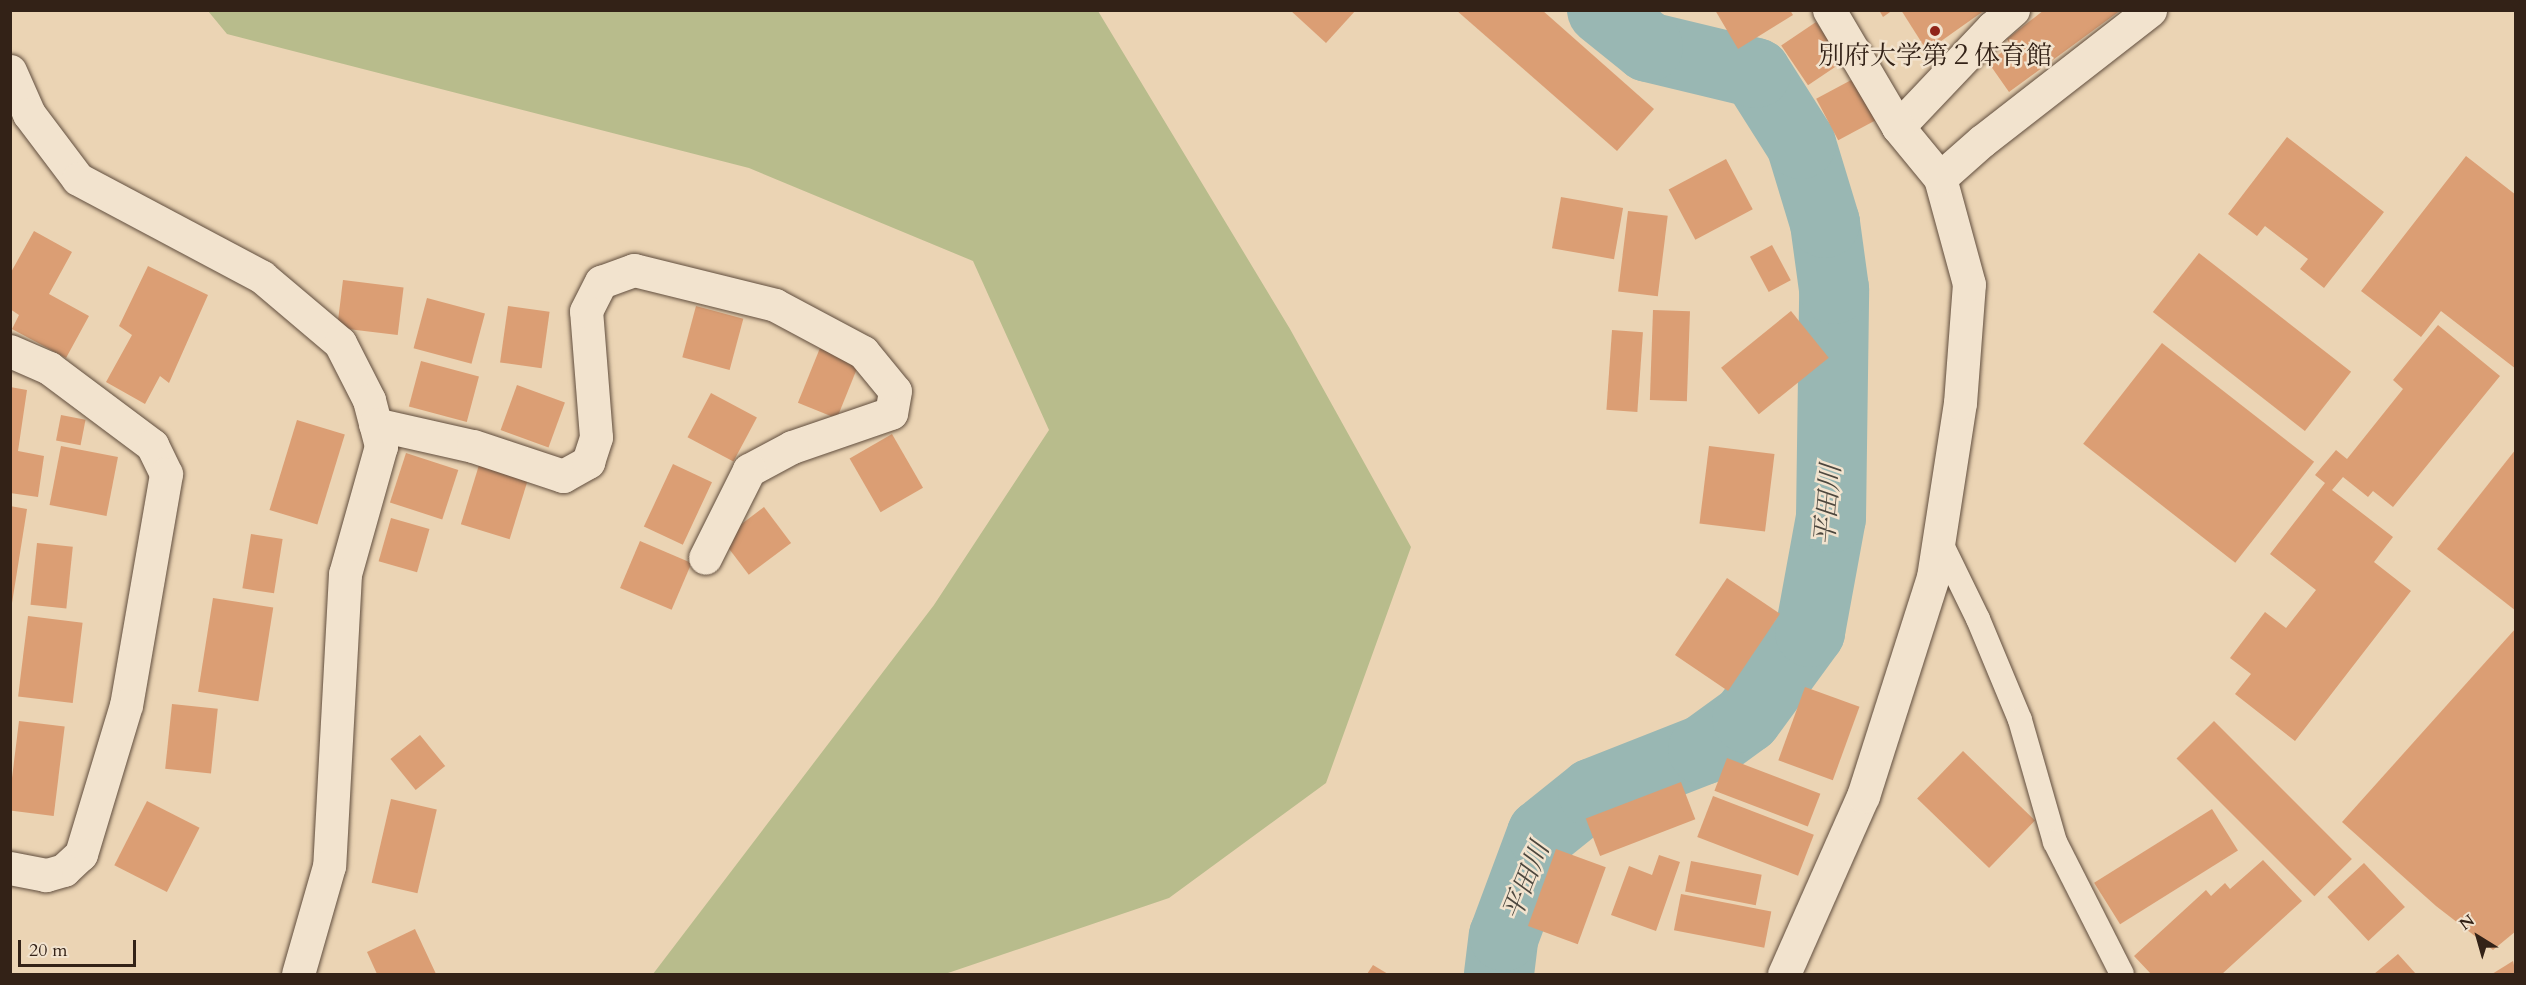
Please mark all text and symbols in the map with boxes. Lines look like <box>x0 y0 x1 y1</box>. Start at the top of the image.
marker: 別府大学第２体育館 <box>1928 24 1942 38</box>
place label: 別府大学第２体育館 <box>1818 40 2052 72</box>
water label: 平田川 <box>1808 463 1848 547</box>
water label: 平田川 <box>1496 837 1556 925</box>
north arrow <box>2448 907 2508 967</box>
text: N <box>2455 910 2479 936</box>
scale bar <box>21 928 140 966</box>
text: 20 m <box>29 938 68 963</box>

